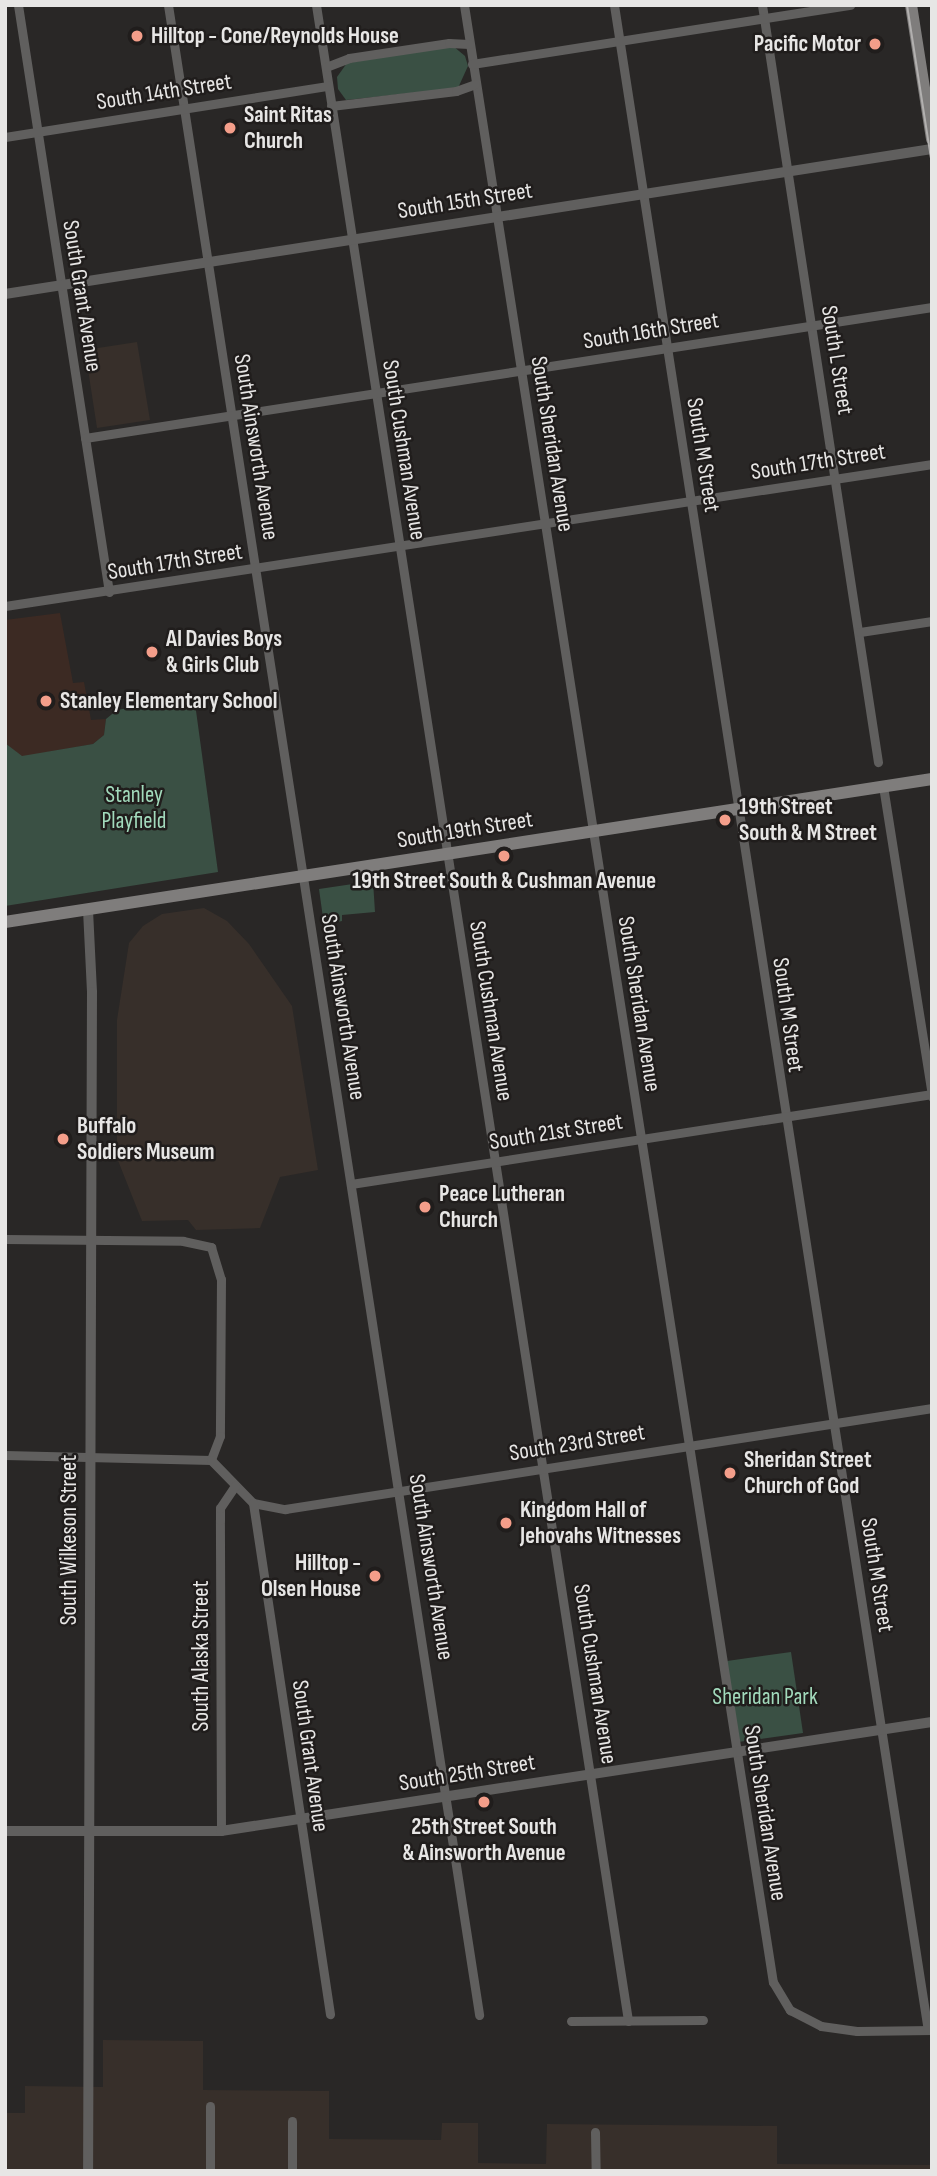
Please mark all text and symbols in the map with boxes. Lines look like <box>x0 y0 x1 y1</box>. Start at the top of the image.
place label: Hilltop - Cone/Reynolds House <box>151 22 399 50</box>
marker: Hilltop - Cone/Reynolds House <box>129 28 145 44</box>
place label: Pacific Motor <box>754 30 861 58</box>
marker: Pacific Motor <box>867 36 883 52</box>
street label: South 14th Street <box>95 68 233 116</box>
place label: Saint Ritas Church <box>244 101 332 155</box>
marker: Saint Ritas Church <box>222 120 238 136</box>
street label: South 15th Street <box>396 177 534 225</box>
street label: South Grant Avenue <box>56 218 108 374</box>
street label: South L Street <box>815 303 859 417</box>
street label: South 16th Street <box>581 307 721 355</box>
street label: South Ainsworth Avenue <box>228 352 284 542</box>
street label: South Sheridan Avenue <box>524 354 580 534</box>
street label: South Cushman Avenue <box>376 358 432 542</box>
street label: South M Street <box>680 396 726 514</box>
street label: South 17th Street <box>749 438 887 486</box>
street label: South 17th Street <box>106 538 244 586</box>
place label: Al Davies Boys & Girls Club <box>166 625 282 679</box>
marker: Al Davies Boys & Girls Club <box>144 644 160 660</box>
place label: Stanley Elementary School <box>60 687 277 715</box>
marker: Stanley Elementary School <box>38 693 54 709</box>
park label: Stanley Playfield <box>102 781 166 835</box>
place label: 19th Street South & M Street <box>739 793 877 847</box>
street label: South 19th Street <box>395 806 535 854</box>
marker: 19th Street South & M Street <box>717 812 733 828</box>
marker: 19th Street South & Cushman Avenue <box>496 848 512 864</box>
place label: 19th Street South & Cushman Avenue <box>352 867 656 895</box>
street label: South Ainsworth Avenue <box>315 912 371 1102</box>
street label: South Sheridan Avenue <box>611 914 667 1094</box>
street label: South Cushman Avenue <box>463 919 519 1103</box>
street label: South M Street <box>766 956 810 1074</box>
street label: South 21st Street <box>487 1108 625 1156</box>
place label: Buffalo Soldiers Museum <box>77 1112 214 1166</box>
marker: Buffalo Soldiers Museum <box>55 1131 71 1147</box>
place label: Peace Lutheran Church <box>439 1180 565 1234</box>
marker: Peace Lutheran Church <box>417 1199 433 1215</box>
street label: South 23rd Street <box>507 1419 647 1467</box>
place label: Sheridan Street Church of God <box>744 1446 872 1500</box>
street label: South Wilkeson Street <box>55 1455 83 1625</box>
marker: Sheridan Street Church of God <box>722 1465 738 1481</box>
street label: South Ainsworth Avenue <box>403 1472 459 1662</box>
place label: Kingdom Hall of Jehovahs Witnesses <box>520 1496 681 1550</box>
marker: Kingdom Hall of Jehovahs Witnesses <box>498 1515 514 1531</box>
street label: South M Street <box>854 1516 900 1634</box>
place label: Hilltop - Olsen House <box>261 1549 361 1603</box>
marker: Hilltop - Olsen House <box>367 1568 383 1584</box>
street label: South Alaska Street <box>187 1581 215 1731</box>
street label: South Cushman Avenue <box>567 1582 623 1766</box>
street label: South Grant Avenue <box>286 1678 334 1834</box>
park label: Sheridan Park <box>712 1683 818 1711</box>
street label: South Sheridan Avenue <box>737 1723 793 1903</box>
street label: South 25th Street <box>397 1749 537 1797</box>
marker: 25th Street South & Ainsworth Avenue <box>476 1794 492 1810</box>
place label: 25th Street South & Ainsworth Avenue <box>403 1813 565 1867</box>

